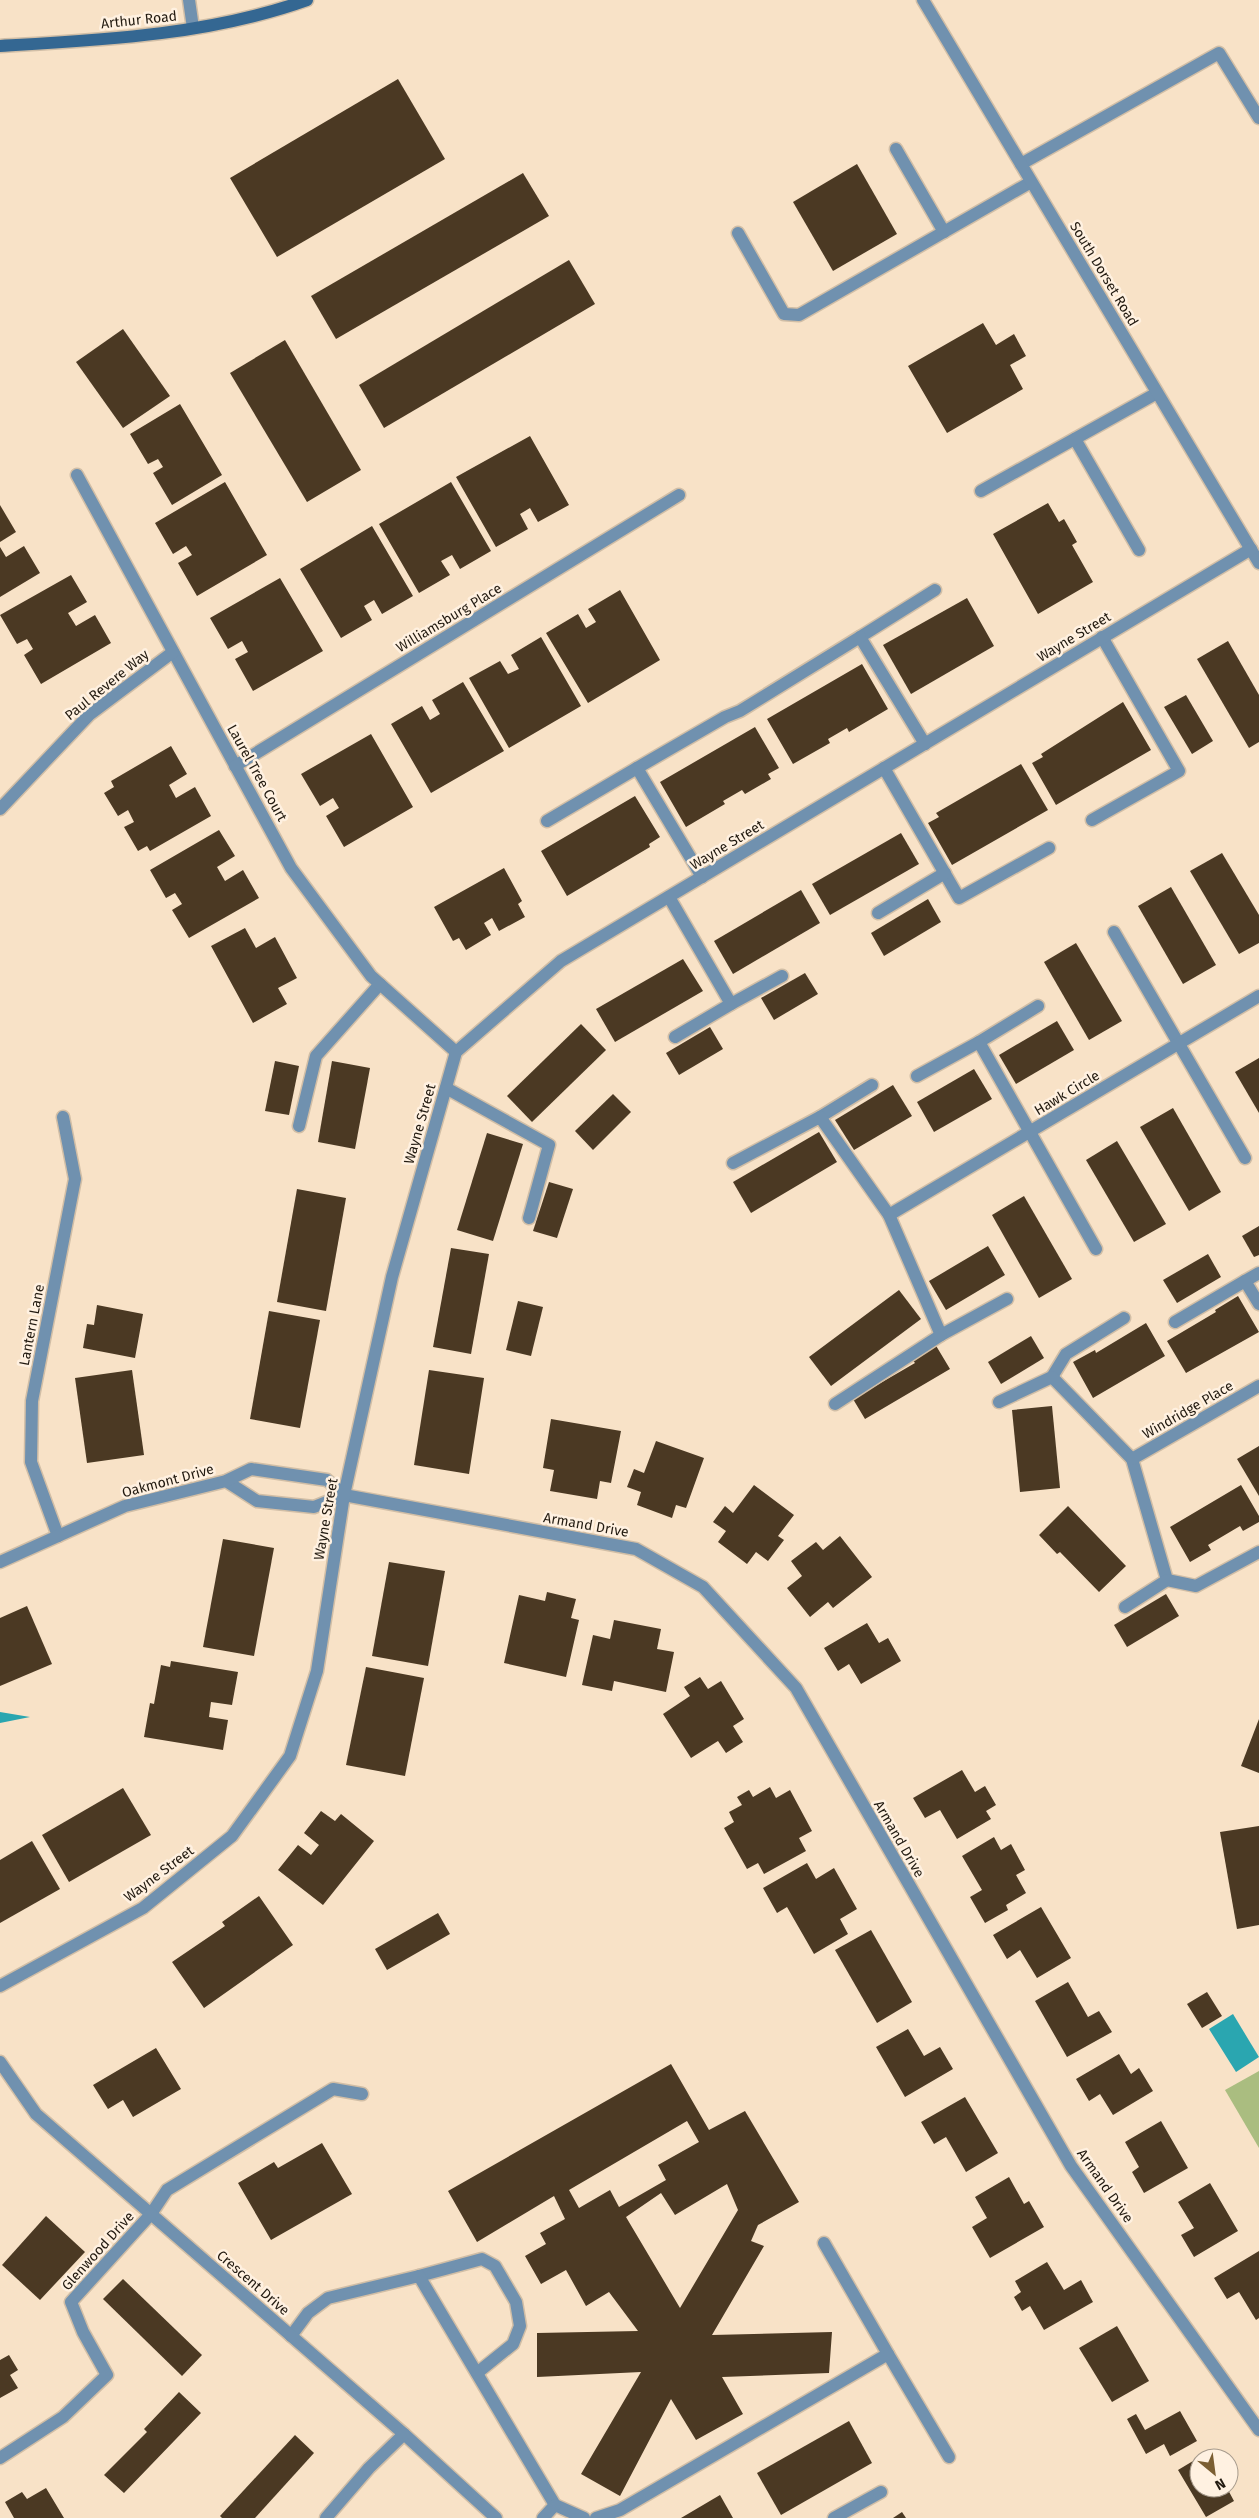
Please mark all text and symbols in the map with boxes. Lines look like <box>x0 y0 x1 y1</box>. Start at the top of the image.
street label: Arthur Road <box>100 8 178 32</box>
street label: South Dorset Road <box>1066 219 1142 329</box>
street label: Williamsburg Place <box>393 580 505 656</box>
street label: Wayne Street <box>1034 608 1115 666</box>
street label: Paul Revere Way <box>62 646 152 724</box>
street label: Laurel Tree Court <box>223 722 291 825</box>
street label: Wayne Street <box>687 816 768 874</box>
street label: Hawk Circle <box>1031 1067 1103 1119</box>
street label: Wayne Street <box>400 1081 440 1166</box>
street label: Lantern Lane <box>16 1283 48 1367</box>
street label: Windridge Place <box>1140 1377 1236 1443</box>
street label: Oakmont Drive <box>120 1461 216 1501</box>
street label: Wayne Street <box>310 1476 342 1561</box>
street label: Armand Drive <box>542 1509 630 1541</box>
street label: Armand Drive <box>870 1797 928 1881</box>
street label: Wayne Street <box>121 1842 198 1906</box>
street label: Armand Drive <box>1073 2146 1137 2226</box>
street label: Glenwood Drive <box>58 2208 138 2294</box>
street label: Crescent Drive <box>213 2247 293 2319</box>
north arrow <box>1189 2448 1239 2498</box>
text: N <box>1212 2474 1228 2494</box>

